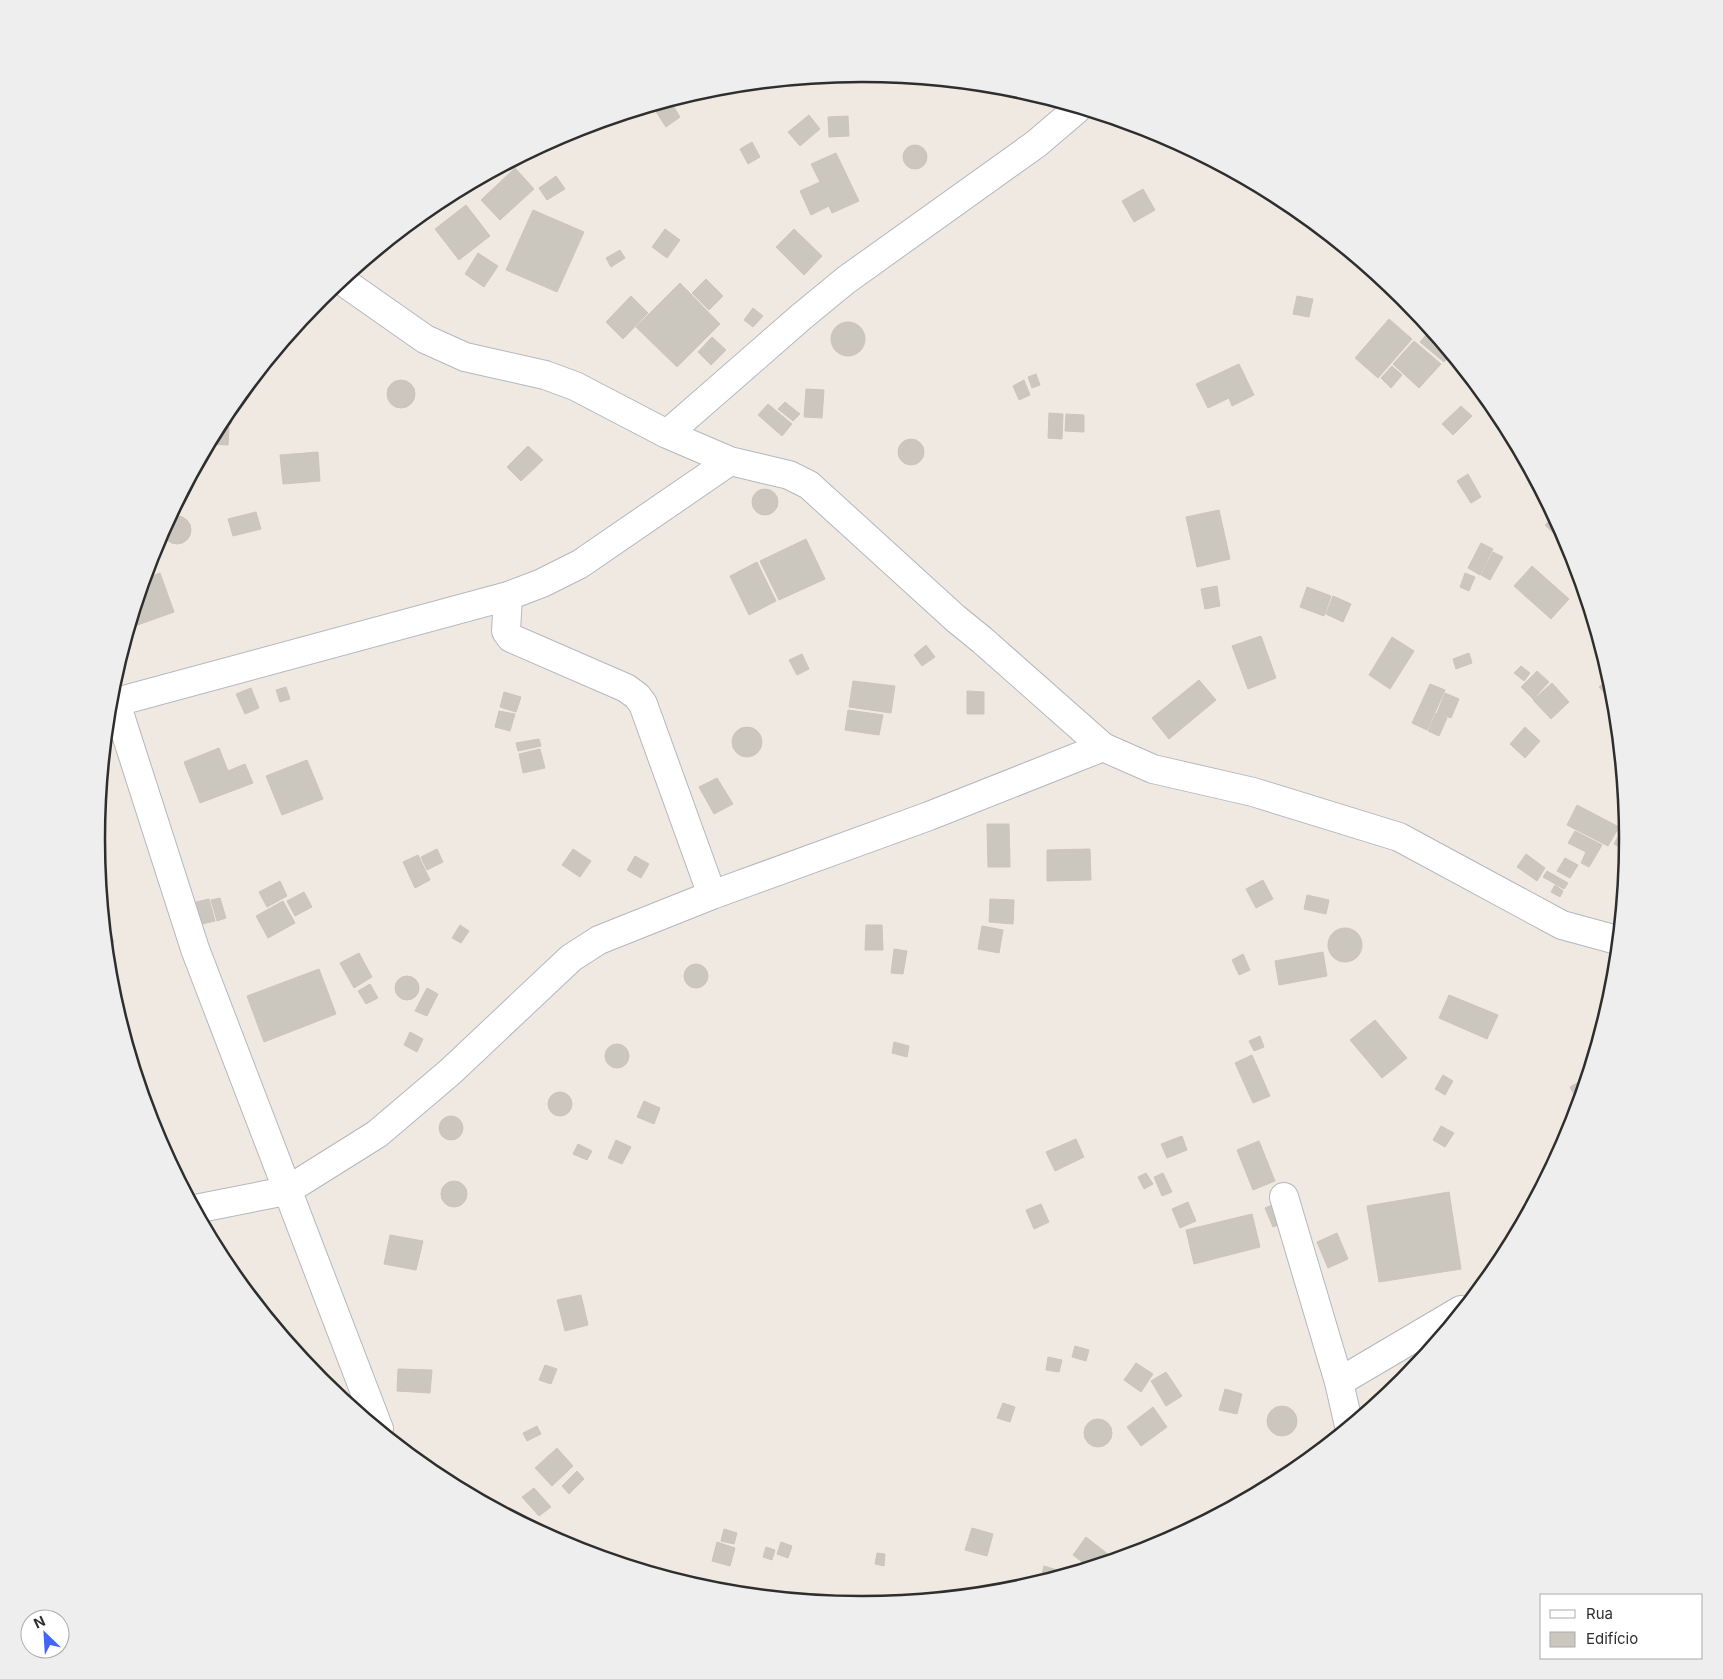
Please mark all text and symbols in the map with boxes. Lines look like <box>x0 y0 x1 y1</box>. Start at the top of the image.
legend <box>1540 1594 1703 1659</box>
text: Rua <box>1586 1604 1613 1623</box>
north arrow <box>20 1609 70 1659</box>
text: N <box>31 1612 48 1632</box>
text: Edifício <box>1586 1629 1638 1648</box>

